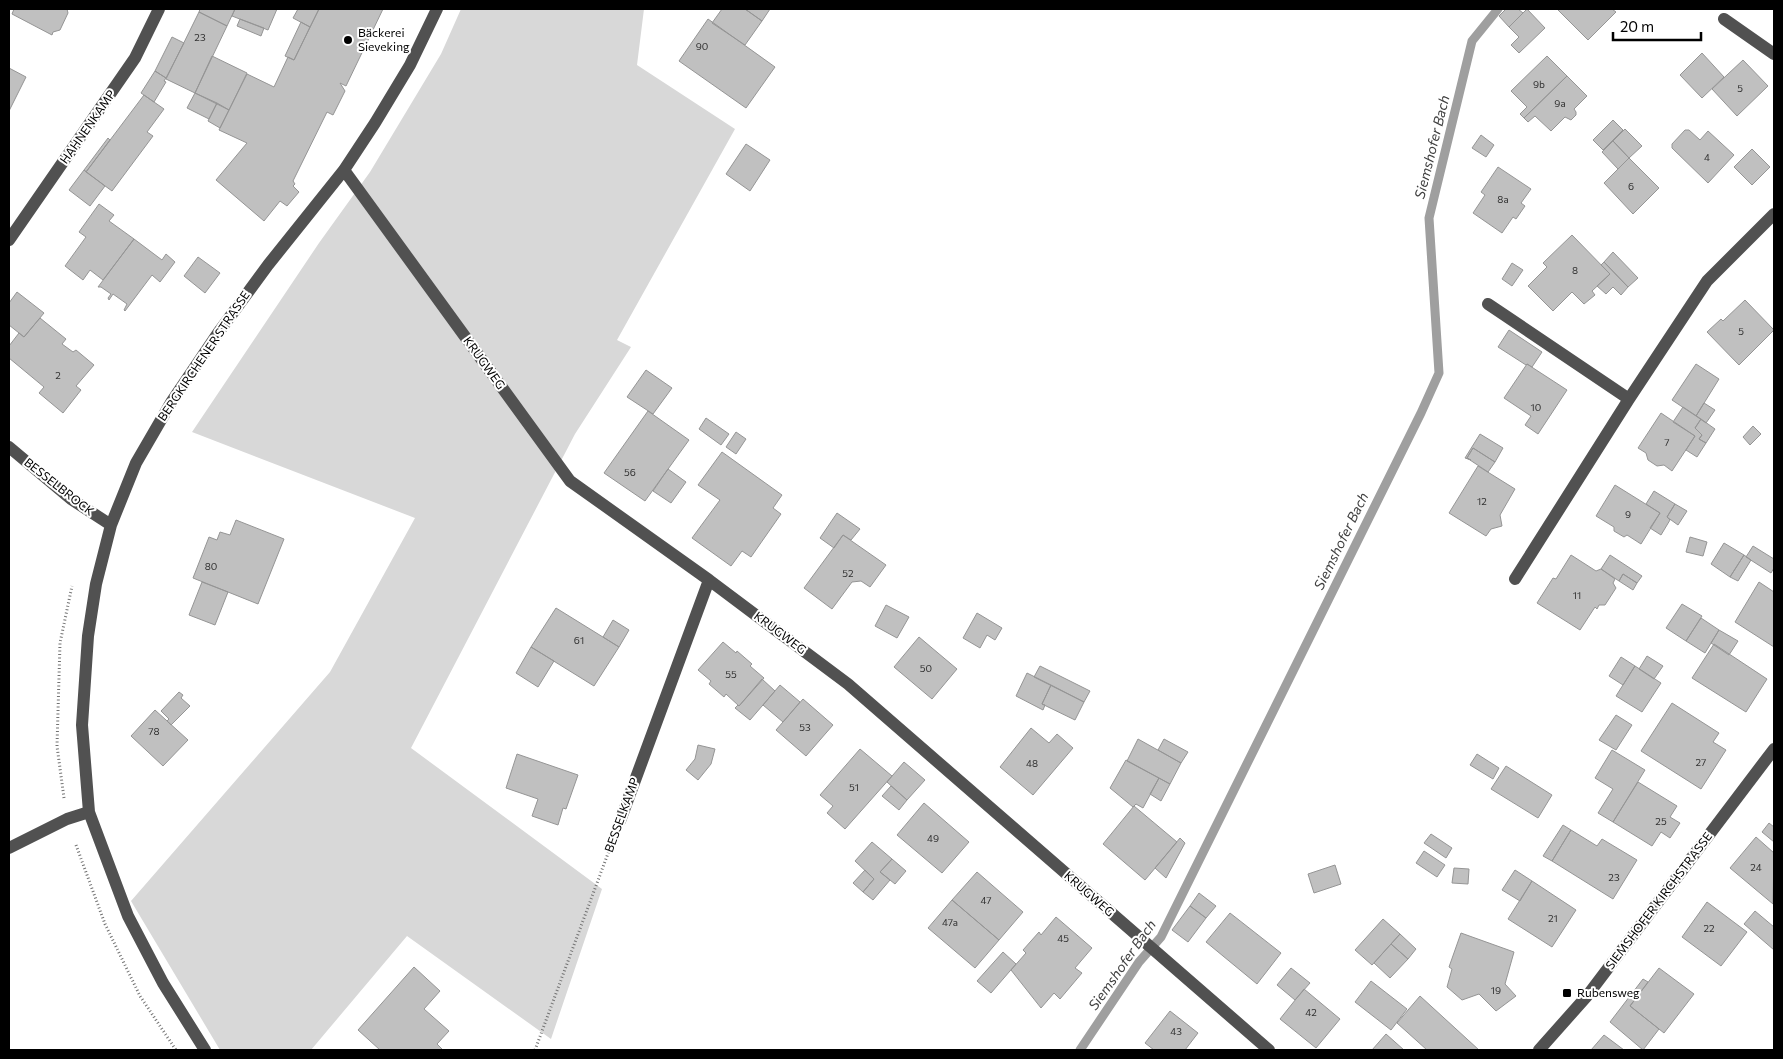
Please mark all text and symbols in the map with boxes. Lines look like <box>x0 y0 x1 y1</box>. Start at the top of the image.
scale bar <box>1613 10 1700 42</box>
text: 20 m <box>1620 17 1654 35</box>
place label: Bäckerei Sieveking <box>358 25 410 53</box>
house number: 23 <box>194 31 206 43</box>
marker: Bäckerei Sieveking <box>342 34 354 46</box>
house number: 90 <box>696 40 708 52</box>
house number: 9b <box>1533 78 1545 90</box>
house number: 5 <box>1737 82 1743 94</box>
street label: HAHNENKAMP <box>57 86 118 166</box>
water label: Siemshofer Bach <box>1410 93 1453 200</box>
house number: 9a <box>1554 97 1566 109</box>
house number: 4 <box>1704 151 1710 163</box>
house number: 6 <box>1628 180 1634 192</box>
house number: 8a <box>1497 193 1509 205</box>
house number: 8 <box>1572 264 1578 276</box>
street label: BERGKIRCHENER STRASSE <box>154 288 252 423</box>
house number: 5 <box>1738 325 1744 337</box>
street label: KRUGWEG <box>461 333 509 391</box>
house number: 2 <box>55 369 61 381</box>
house number: 10 <box>1531 401 1541 413</box>
house number: 7 <box>1664 436 1670 448</box>
street label: BESSELBROCK <box>22 455 97 518</box>
house number: 56 <box>624 466 636 478</box>
water label: Siemshofer Bach <box>1310 489 1371 592</box>
house number: 12 <box>1477 495 1487 507</box>
house number: 9 <box>1625 508 1631 520</box>
house number: 80 <box>205 560 217 572</box>
house number: 52 <box>842 567 854 579</box>
house number: 11 <box>1573 589 1581 601</box>
street label: KRUGWEG <box>752 608 809 656</box>
house number: 61 <box>574 634 584 646</box>
house number: 50 <box>920 662 932 674</box>
house number: 55 <box>725 668 737 680</box>
house number: 53 <box>799 721 811 733</box>
house number: 78 <box>148 725 160 737</box>
house number: 27 <box>1696 756 1706 768</box>
house number: 48 <box>1026 757 1038 769</box>
street label: BESSELKAMP <box>601 775 641 854</box>
house number: 51 <box>849 781 859 793</box>
house number: 25 <box>1655 815 1667 827</box>
street label: SIEMSHOFER KIRCHSTRASSE <box>1602 829 1714 972</box>
house number: 49 <box>927 832 939 844</box>
house number: 24 <box>1750 861 1762 873</box>
street label: KRUGWEG <box>1062 868 1117 919</box>
house number: 23 <box>1608 871 1620 883</box>
house number: 47 <box>980 894 992 906</box>
house number: 21 <box>1548 912 1558 924</box>
house number: 47a <box>942 916 958 928</box>
water label: Siemshofer Bach <box>1084 916 1159 1013</box>
house number: 22 <box>1703 922 1715 934</box>
house number: 45 <box>1057 932 1069 944</box>
house number: 19 <box>1491 984 1501 996</box>
place label: Rubensweg <box>1577 985 1640 999</box>
marker: Rubensweg <box>1561 987 1573 999</box>
house number: 42 <box>1305 1006 1317 1018</box>
house number: 43 <box>1170 1025 1182 1037</box>

